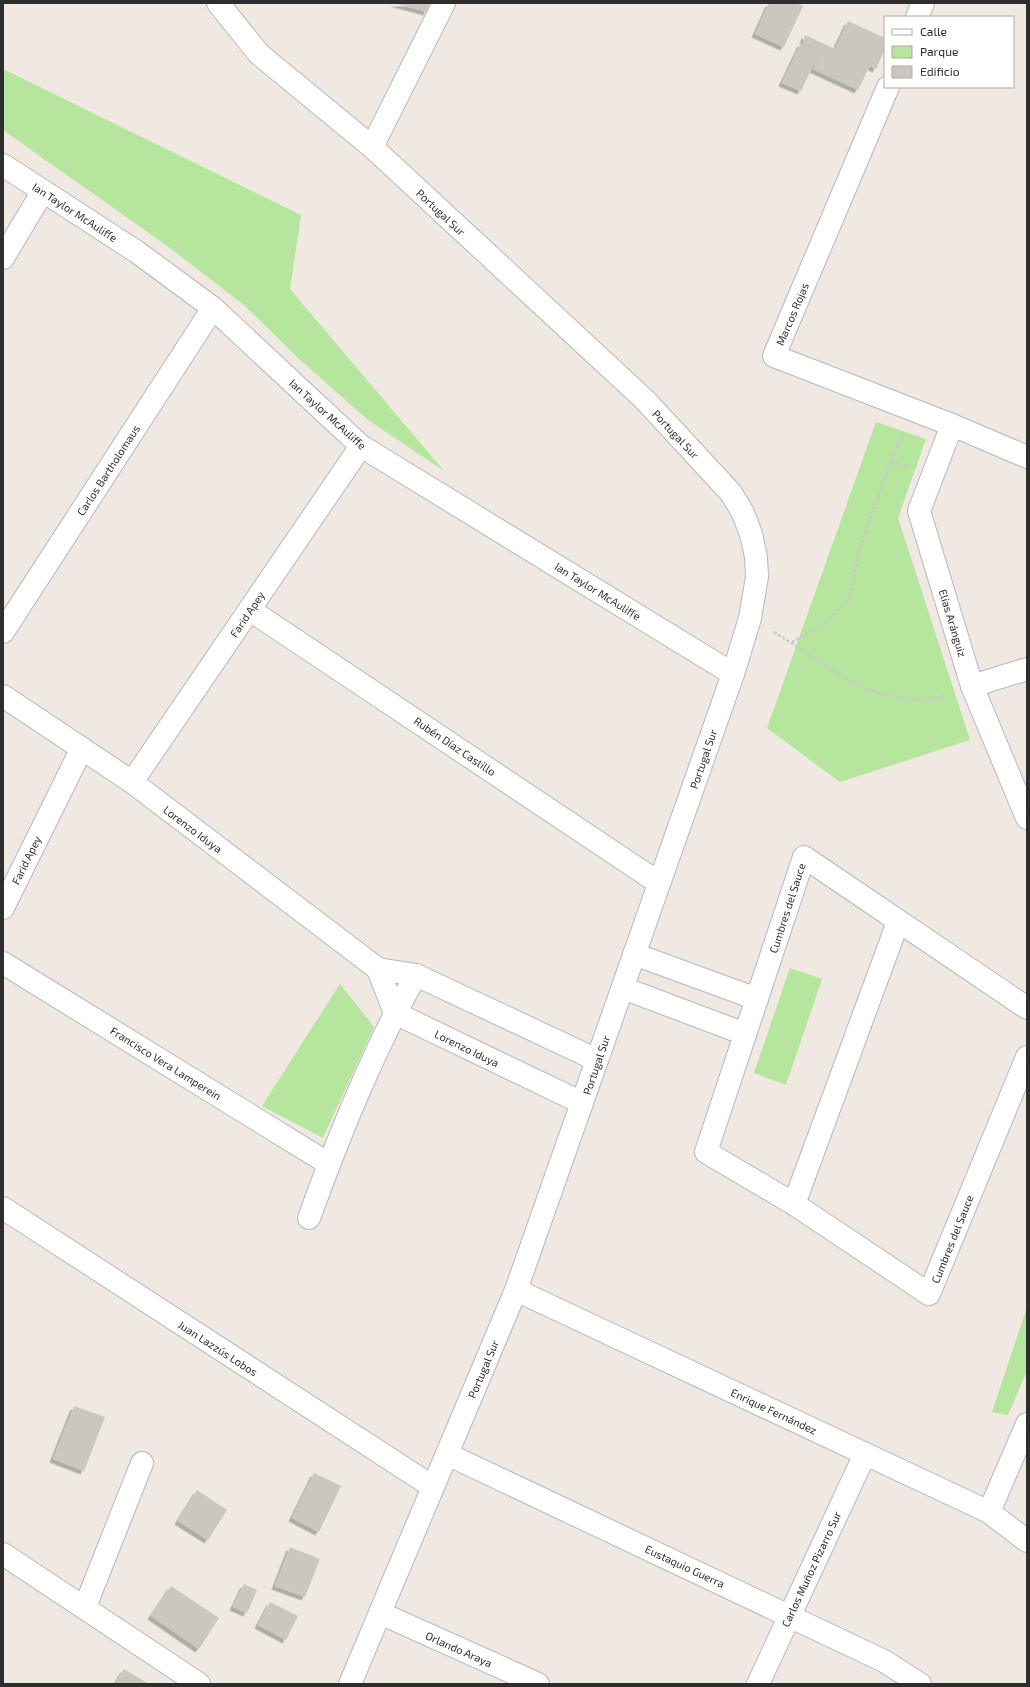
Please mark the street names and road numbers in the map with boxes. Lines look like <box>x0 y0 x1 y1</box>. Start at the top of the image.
street label: Ian Taylor McAuliffe <box>30 180 120 244</box>
street label: Portugal Sur <box>414 186 469 238</box>
street label: Marcos Rojas <box>773 280 812 348</box>
street label: Ian Taylor McAuliffe <box>287 376 369 452</box>
street label: Portugal Sur <box>650 407 702 462</box>
street label: Carlos Bartholomaus <box>74 422 142 518</box>
street label: Ian Taylor McAuliffe <box>553 559 643 623</box>
street label: Elías Aránguiz <box>936 587 970 659</box>
street label: Farid Apey <box>227 589 267 639</box>
street label: Rubén Díaz Castillo <box>412 714 498 778</box>
street label: Portugal Sur <box>687 727 719 790</box>
street label: Lorenzo Iduya <box>161 803 225 855</box>
street label: Farid Apey <box>9 834 43 886</box>
street label: Cumbres del Sauce <box>766 861 808 955</box>
street label: Francisco Vera Lamperein <box>108 1024 224 1102</box>
street label: Lorenzo Iduya <box>433 1027 501 1069</box>
street label: Portugal Sur <box>580 1033 612 1096</box>
street label: Cumbres del Sauce <box>928 1193 976 1285</box>
street label: Juan Lazzús Lobos <box>176 1317 261 1379</box>
street label: Portugal Sur <box>465 1337 501 1400</box>
street label: Enrique Fernández <box>729 1385 819 1437</box>
street label: Carlos Muñoz Pizarro Sur <box>778 1509 844 1629</box>
street label: Eustaquio Guerra <box>643 1542 727 1590</box>
street label: Orlando Araya <box>424 1629 494 1669</box>

